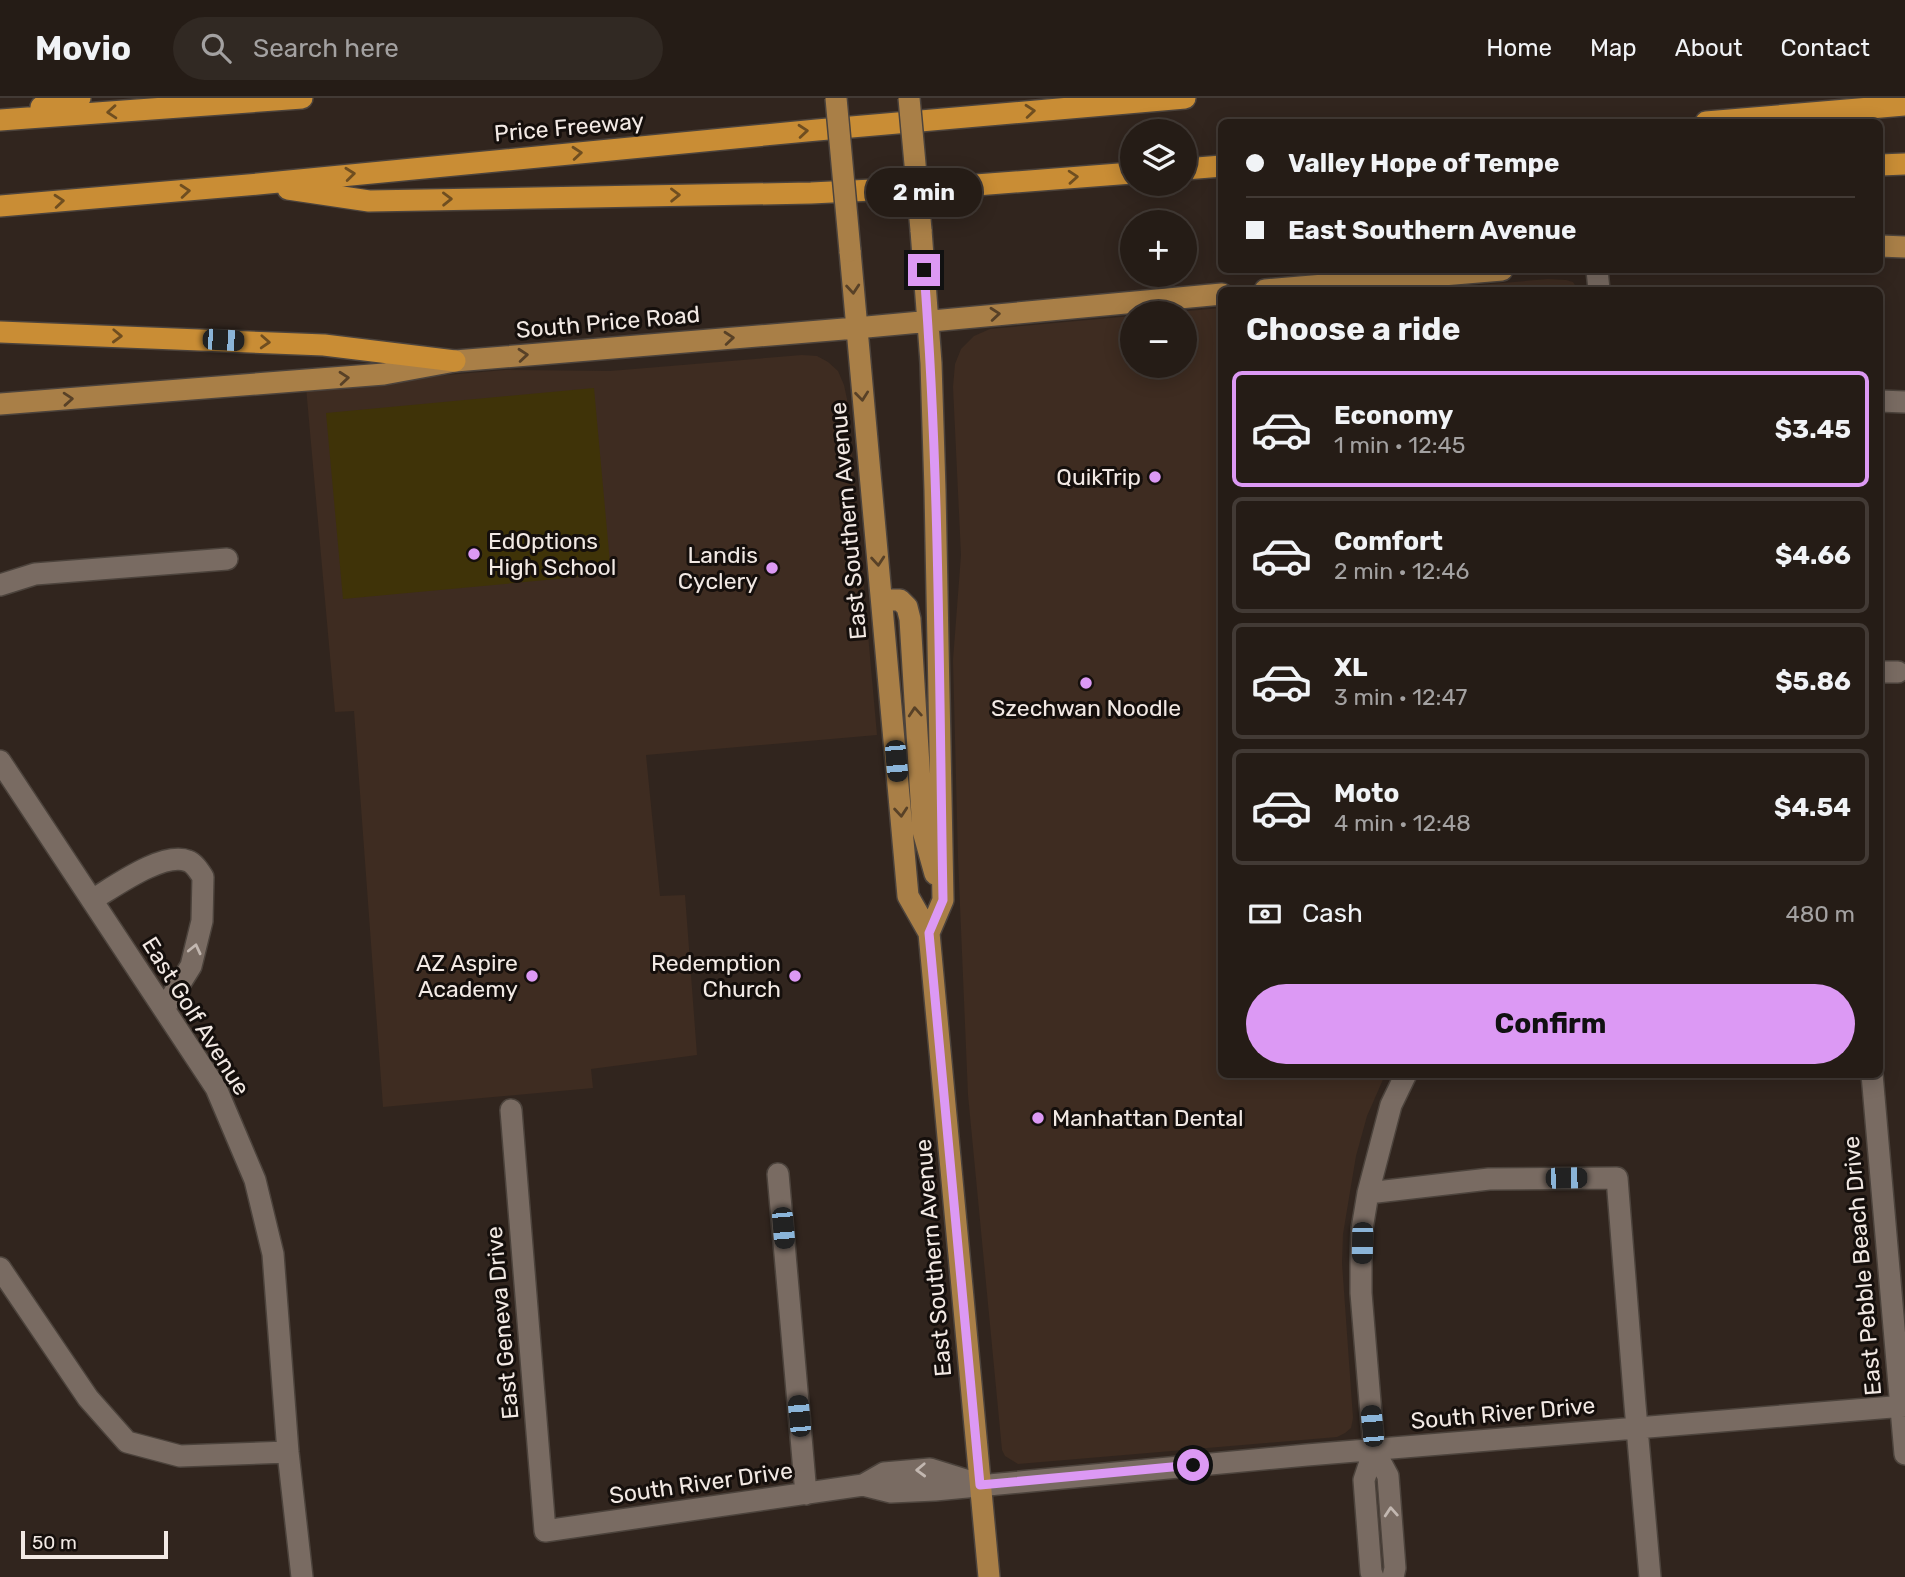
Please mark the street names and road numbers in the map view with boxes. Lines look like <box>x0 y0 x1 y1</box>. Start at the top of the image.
street label: Price Freeway <box>493 106 646 148</box>
street label: South Price Road <box>515 300 701 344</box>
street label: East Southern Avenue <box>824 401 872 641</box>
street label: East Golf Avenue <box>136 932 256 1100</box>
street label: East Pebble Beach Drive <box>1837 1135 1887 1397</box>
street label: East Southern Avenue <box>909 1138 957 1378</box>
street label: East Geneva Drive <box>480 1225 524 1421</box>
street label: South River Drive <box>1410 1391 1596 1435</box>
street label: South River Drive <box>607 1456 795 1510</box>

